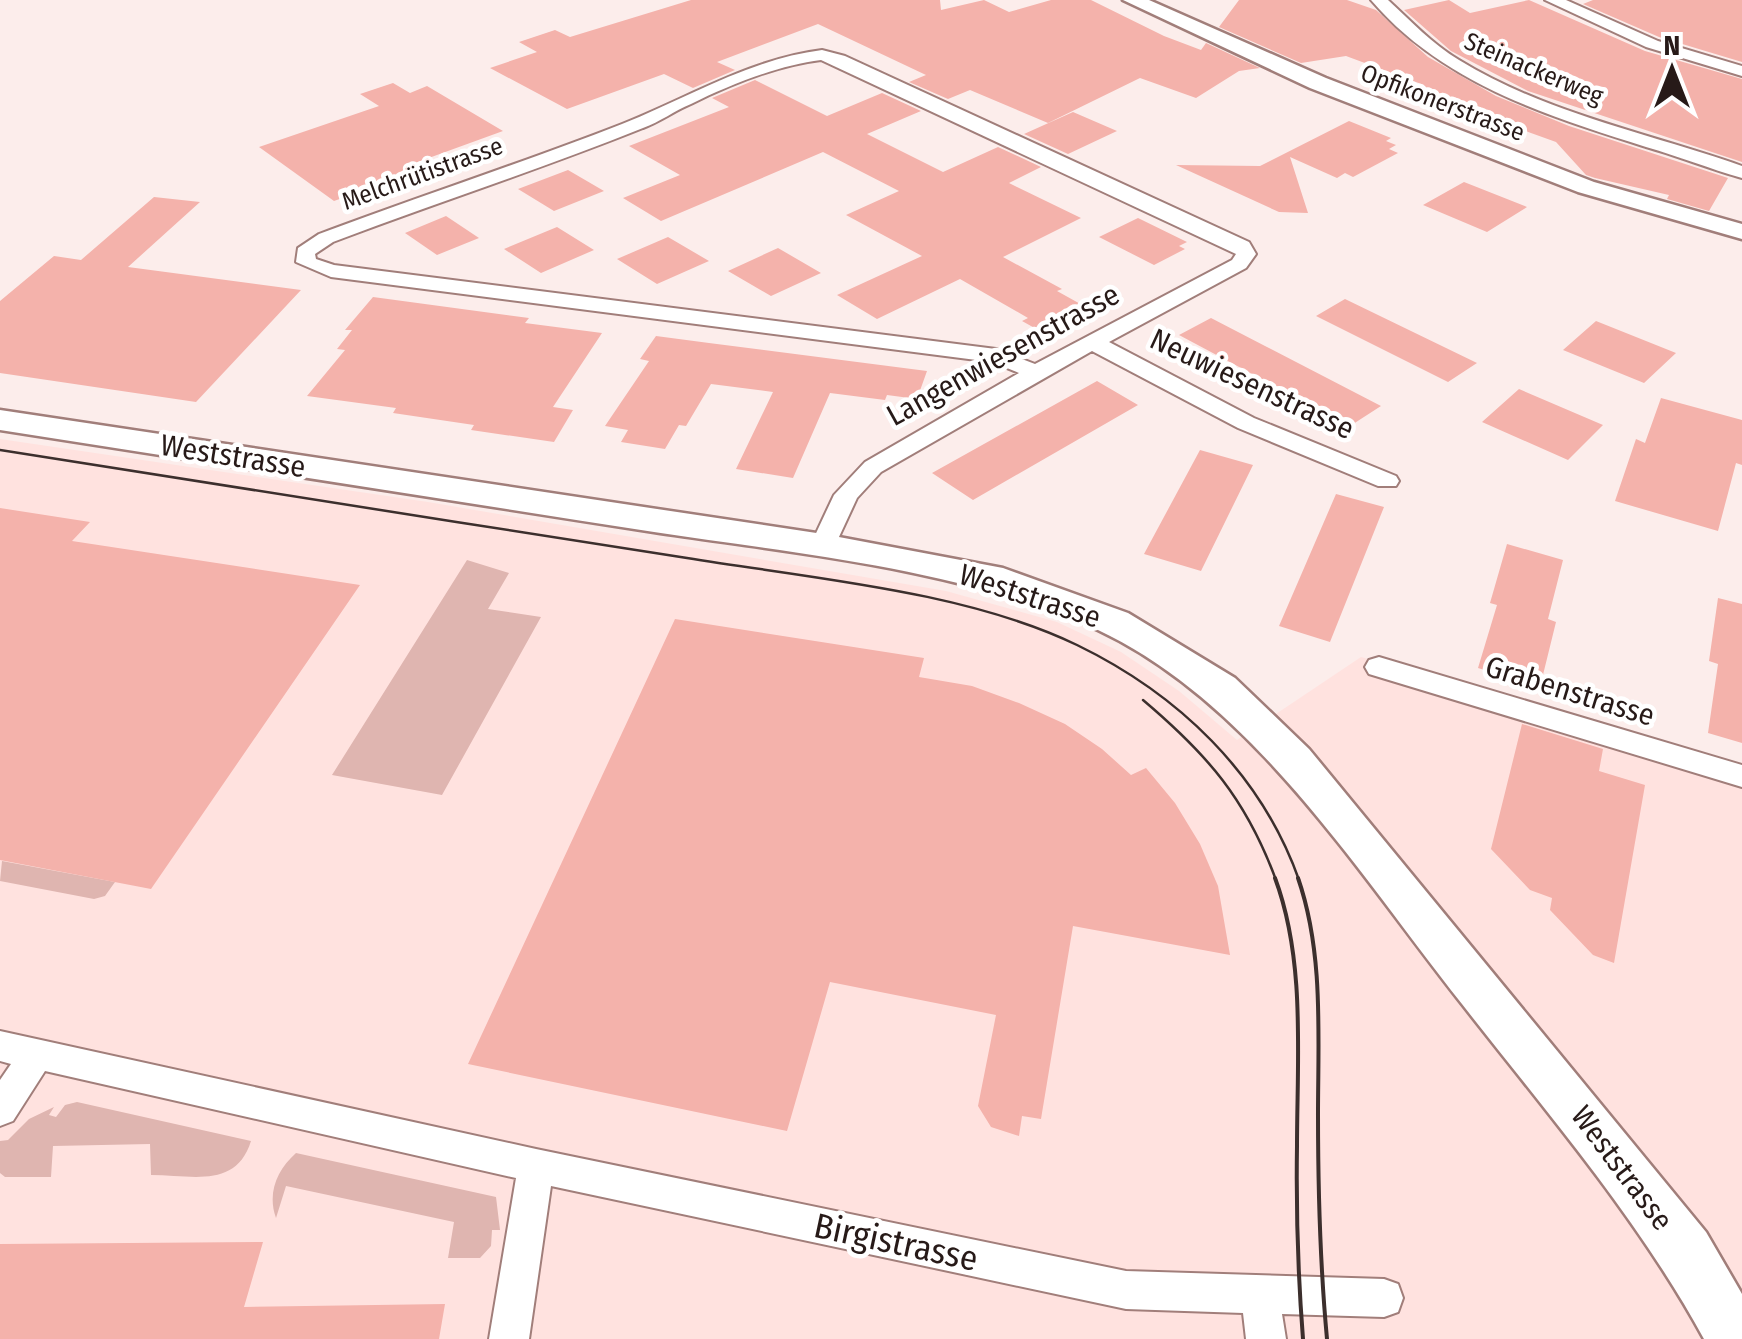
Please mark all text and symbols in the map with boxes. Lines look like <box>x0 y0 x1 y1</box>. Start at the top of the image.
north arrow <box>1622 20 1722 120</box>
street label: Steinackerweg <box>1460 26 1608 112</box>
text: N <box>1664 29 1680 62</box>
street label: Opfikonerstrasse <box>1357 58 1529 148</box>
street label: Melchrütistrasse <box>338 131 507 217</box>
street label: Langenwiesenstrasse <box>881 276 1125 434</box>
street label: Neuwiesenstrasse <box>1144 321 1360 447</box>
street label: Weststrasse <box>158 427 308 485</box>
street label: Weststrasse <box>955 556 1105 636</box>
street label: Grabenstrasse <box>1481 648 1659 734</box>
street label: Weststrasse <box>1564 1099 1680 1237</box>
street label: Birgistrasse <box>810 1204 982 1280</box>

